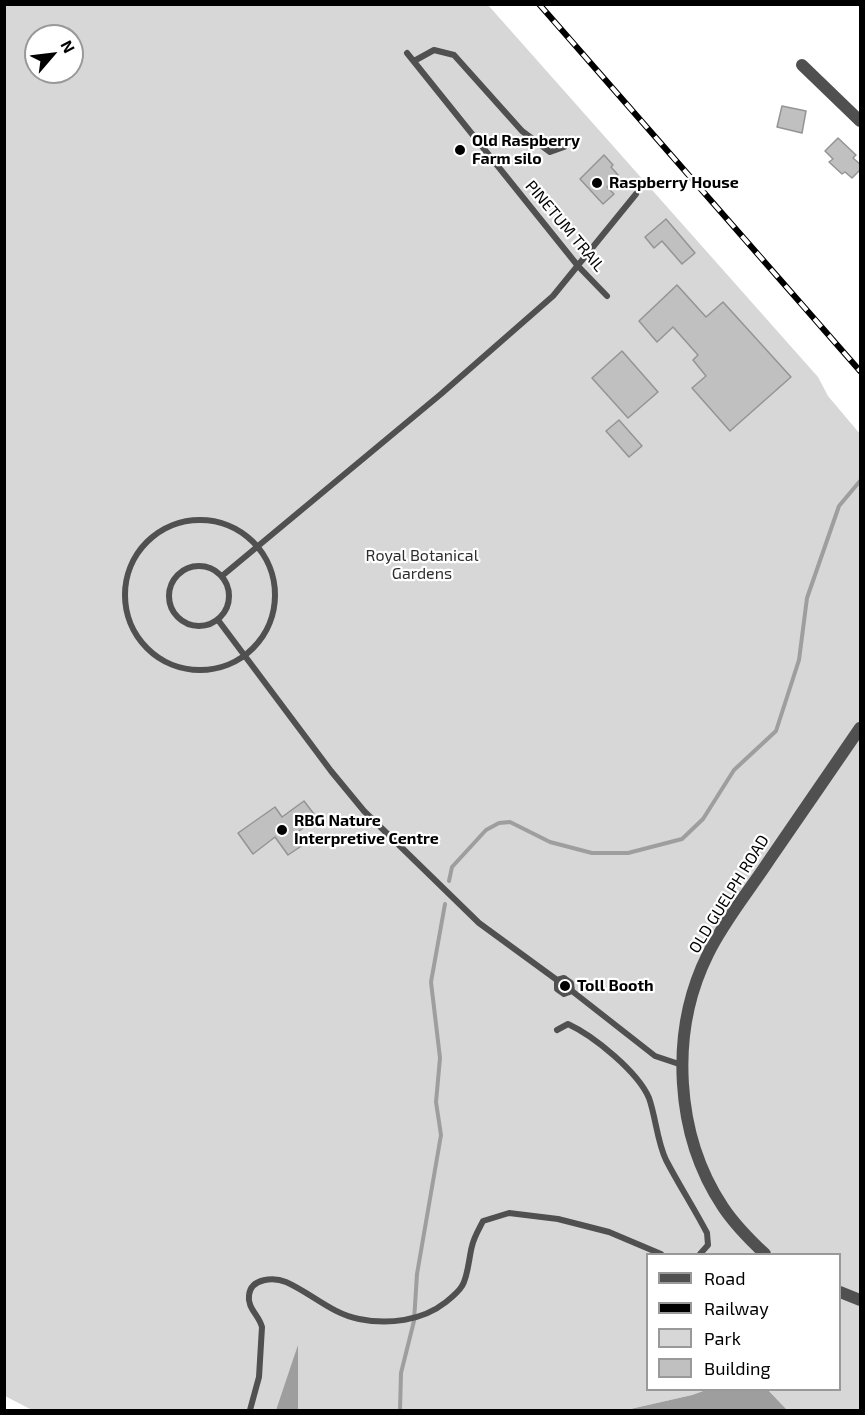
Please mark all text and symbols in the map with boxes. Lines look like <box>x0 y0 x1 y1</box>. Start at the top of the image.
north arrow <box>24 24 84 84</box>
text: N <box>57 37 80 56</box>
place label: Old Raspberry Farm silo <box>472 131 580 169</box>
marker: Old Raspberry Farm silo <box>453 143 467 157</box>
place label: Raspberry House <box>609 173 739 193</box>
marker: Raspberry House <box>590 176 604 190</box>
street label: PINETUM TRAIL <box>521 177 609 275</box>
park label: Royal Botanical Gardens <box>366 546 478 584</box>
place label: RBG Nature Interpretive Centre <box>294 811 439 849</box>
marker: RBG Nature Interpretive Centre <box>275 823 289 837</box>
street label: OLD GUELPH ROAD <box>685 831 773 957</box>
place label: Toll Booth <box>577 976 654 996</box>
marker: Toll Booth <box>558 979 572 993</box>
legend <box>646 1253 841 1391</box>
text: Road <box>704 1267 745 1289</box>
text: Railway <box>704 1297 769 1319</box>
text: Park <box>704 1327 741 1349</box>
text: Building <box>704 1357 771 1379</box>

